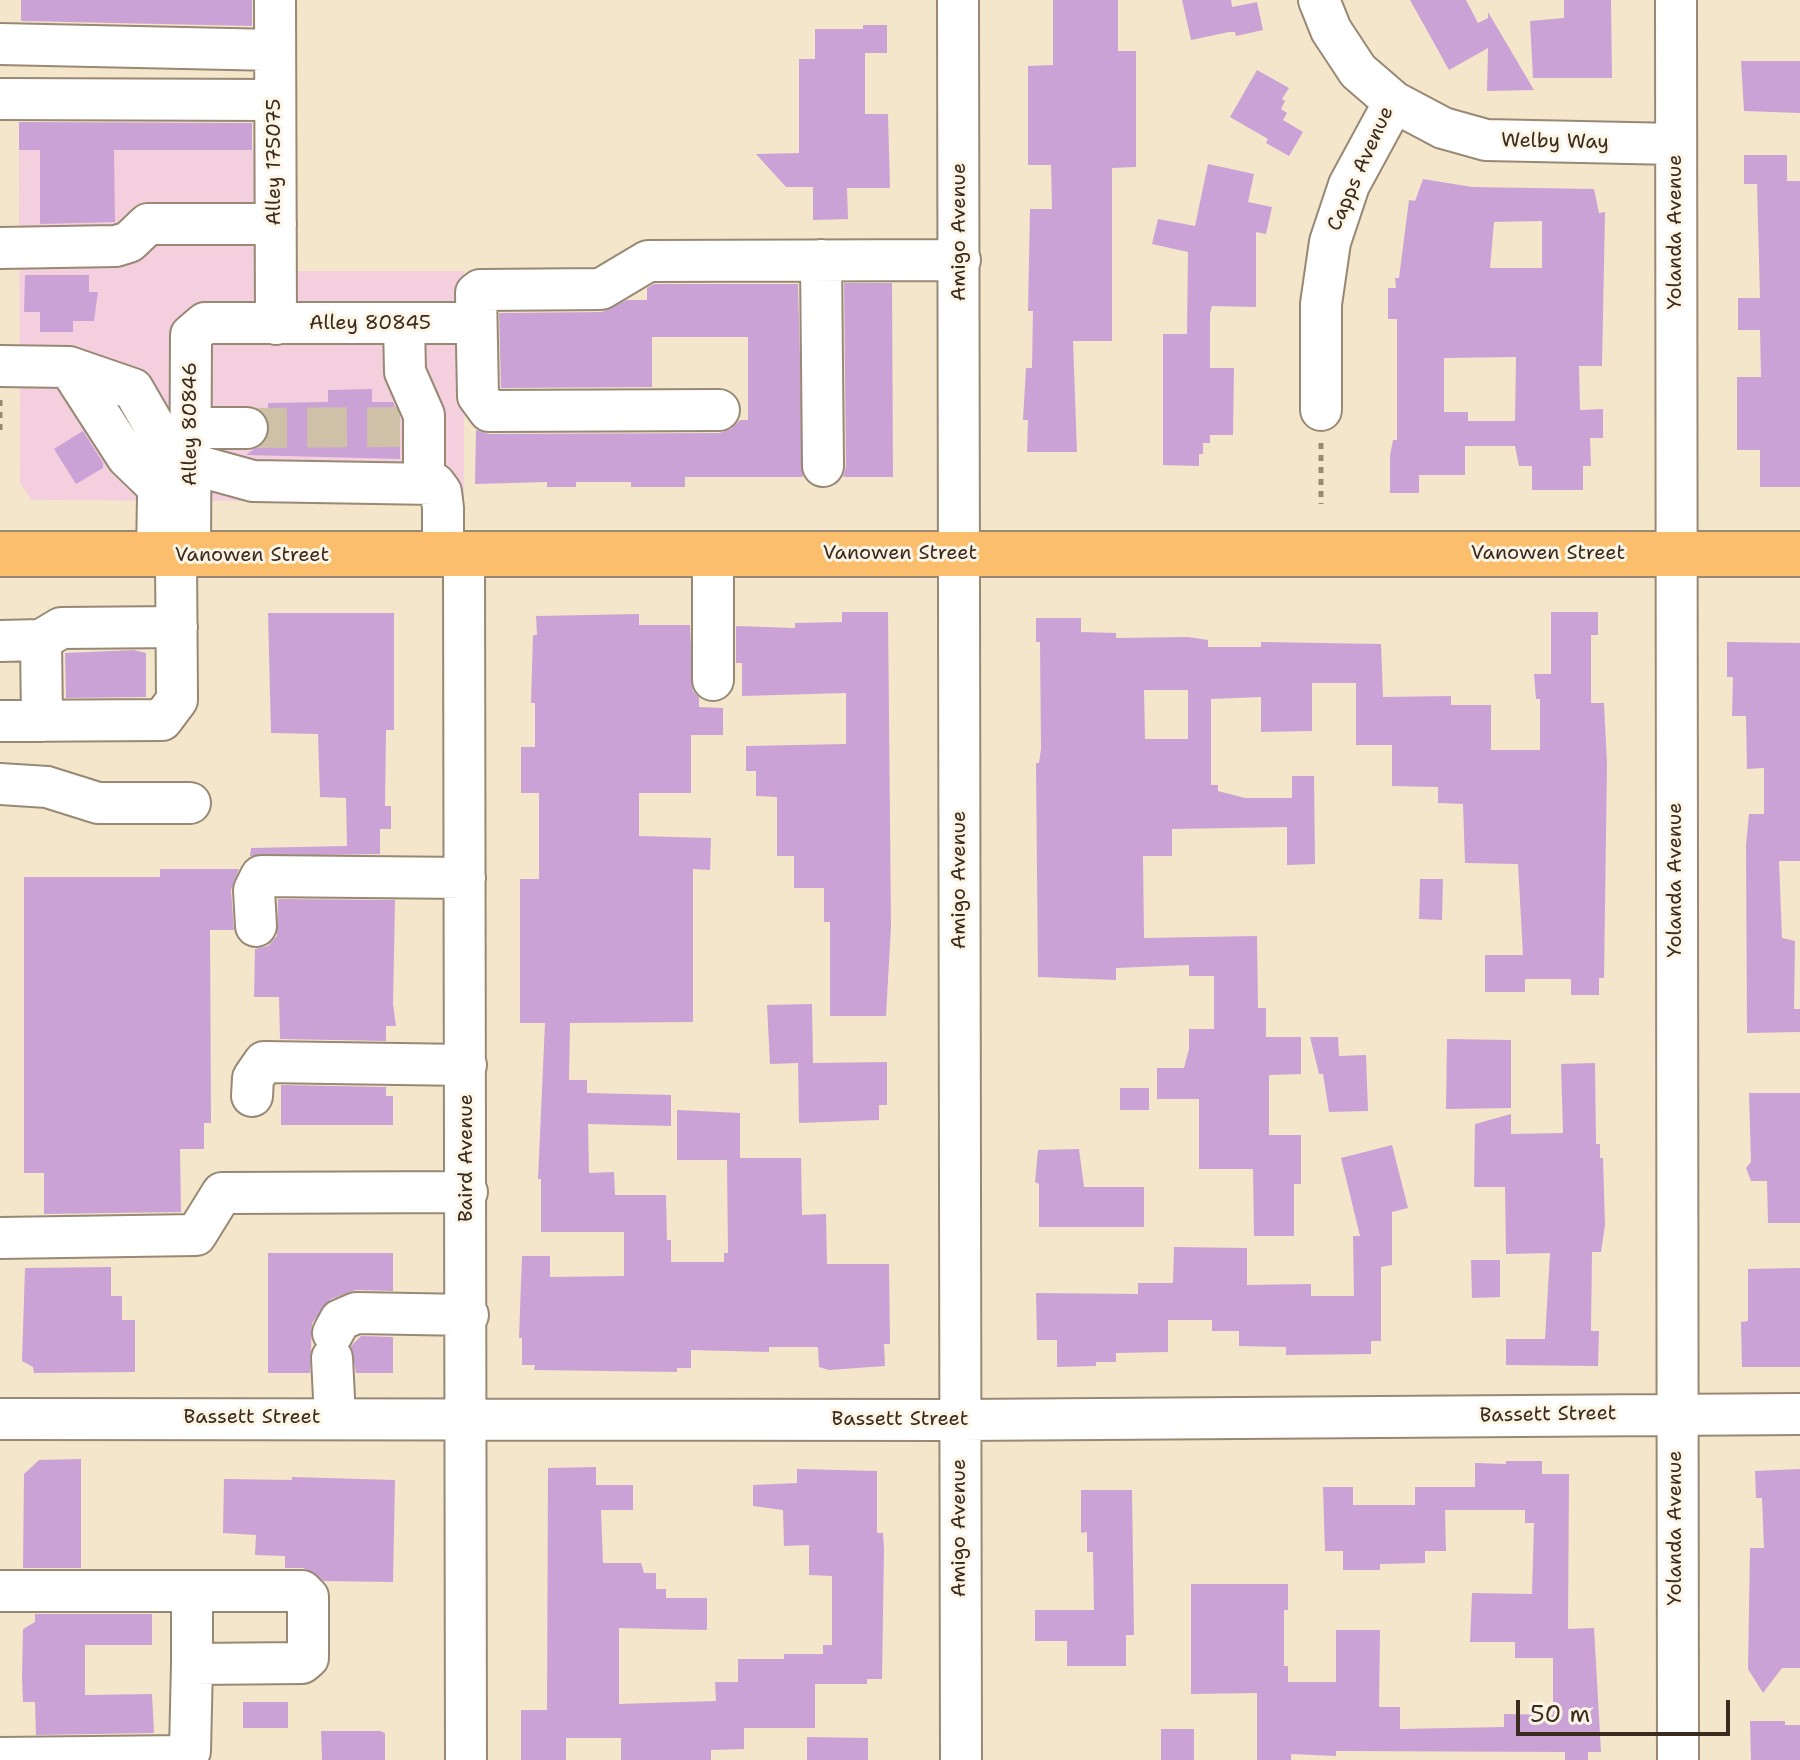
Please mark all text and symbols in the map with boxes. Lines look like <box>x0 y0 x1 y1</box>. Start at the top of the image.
street label: Alley 175075 <box>263 99 287 225</box>
street label: Capps Avenue <box>1323 103 1399 235</box>
street label: Welby Way <box>1501 129 1609 155</box>
street label: Yolanda Avenue <box>1664 154 1688 310</box>
street label: Amigo Avenue <box>948 163 972 301</box>
street label: Alley 80845 <box>309 312 431 336</box>
street label: Alley 80846 <box>179 362 203 486</box>
street label: Vanowen Street <box>823 542 977 566</box>
street label: Vanowen Street <box>1471 542 1625 566</box>
street label: Vanowen Street <box>175 544 329 568</box>
street label: Yolanda Avenue <box>1664 802 1688 958</box>
street label: Amigo Avenue <box>948 811 972 949</box>
street label: Baird Avenue <box>455 1094 479 1222</box>
street label: Bassett Street <box>1479 1402 1617 1428</box>
street label: Bassett Street <box>184 1406 320 1430</box>
street label: Bassett Street <box>832 1408 968 1432</box>
street label: Yolanda Avenue <box>1664 1450 1688 1606</box>
street label: Amigo Avenue <box>948 1459 972 1597</box>
scale bar <box>1520 1684 1734 1734</box>
text: 50 m <box>1530 1698 1590 1730</box>

